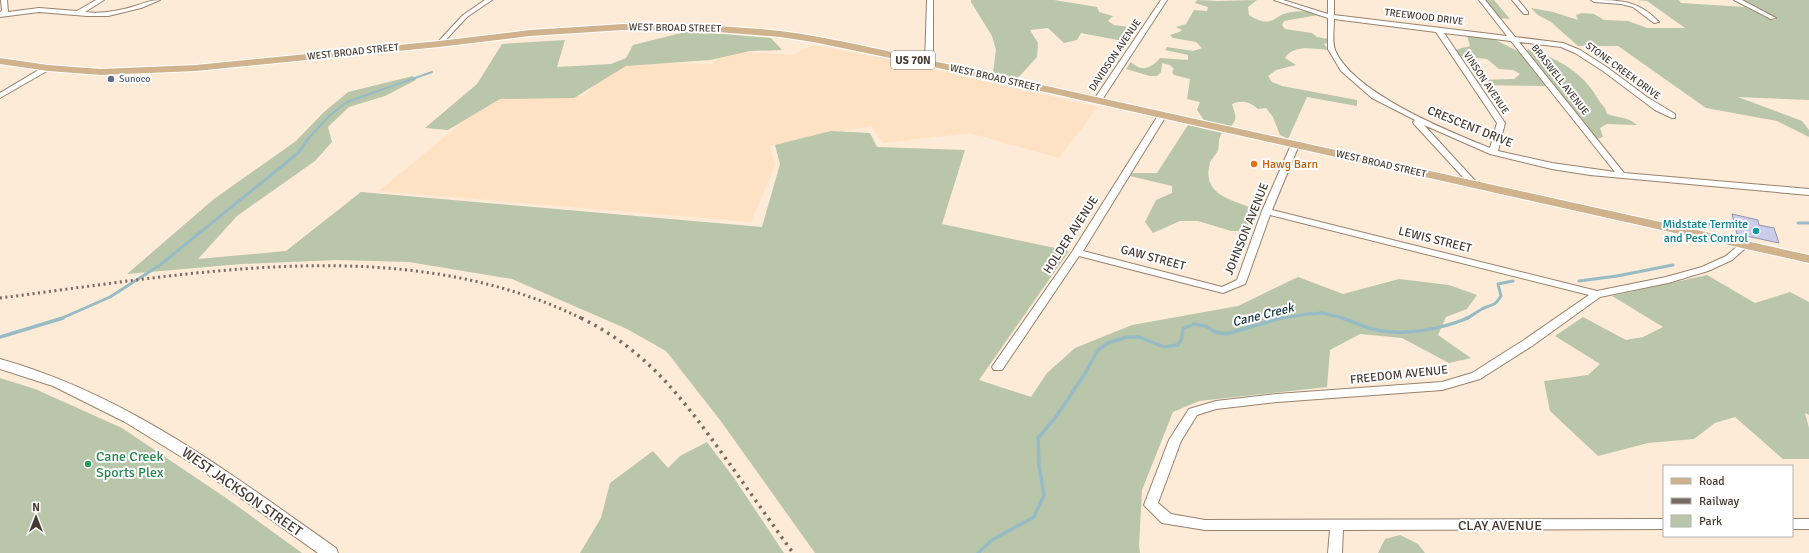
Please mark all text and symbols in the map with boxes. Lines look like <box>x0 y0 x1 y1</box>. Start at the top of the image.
street label: TREEWOOD DRIVE <box>1384 6 1464 28</box>
street label: DAVIDSON AVENUE <box>1086 16 1144 93</box>
street label: WEST BROAD STREET <box>629 21 721 35</box>
street label: STONE CREEK DRIVE <box>1583 40 1663 102</box>
street label: WEST BROAD STREET <box>307 41 400 63</box>
street label: BRASWELL AVENUE <box>1529 42 1591 118</box>
street label: VINSON AVENUE <box>1461 49 1511 117</box>
road number: US 70N <box>891 51 935 69</box>
street label: WEST BROAD STREET <box>949 62 1041 94</box>
place label: Sunoco <box>119 73 151 85</box>
marker: Sunoco <box>106 74 116 84</box>
street label: CRESCENT DRIVE <box>1425 103 1515 151</box>
street label: WEST BROAD STREET <box>1335 148 1427 180</box>
place label: Hawg Barn <box>1262 157 1318 172</box>
marker: Hawg Barn <box>1249 159 1259 169</box>
street label: JOHNSON AVENUE <box>1222 181 1272 277</box>
street label: HOLDER AVENUE <box>1040 193 1102 277</box>
place label: Midstate Termite and Pest Control <box>1662 217 1748 246</box>
street label: LEWIS STREET <box>1397 224 1473 256</box>
marker: Midstate Termite and Pest Control <box>1751 226 1761 236</box>
street label: GAW STREET <box>1119 242 1187 274</box>
water label: Cane Creek <box>1231 299 1297 330</box>
street label: FREEDOM AVENUE <box>1349 362 1449 388</box>
street label: WEST JACKSON STREET <box>178 444 306 540</box>
place label: Cane Creek Sports Plex <box>96 448 164 481</box>
marker: Cane Creek Sports Plex <box>83 459 93 469</box>
legend <box>1663 465 1793 537</box>
text: Road <box>1699 474 1725 489</box>
text: Railway <box>1699 494 1739 509</box>
north arrow <box>16 497 56 537</box>
text: N <box>32 501 40 514</box>
text: Park <box>1699 514 1722 529</box>
street label: CLAY AVENUE <box>1458 517 1542 534</box>

